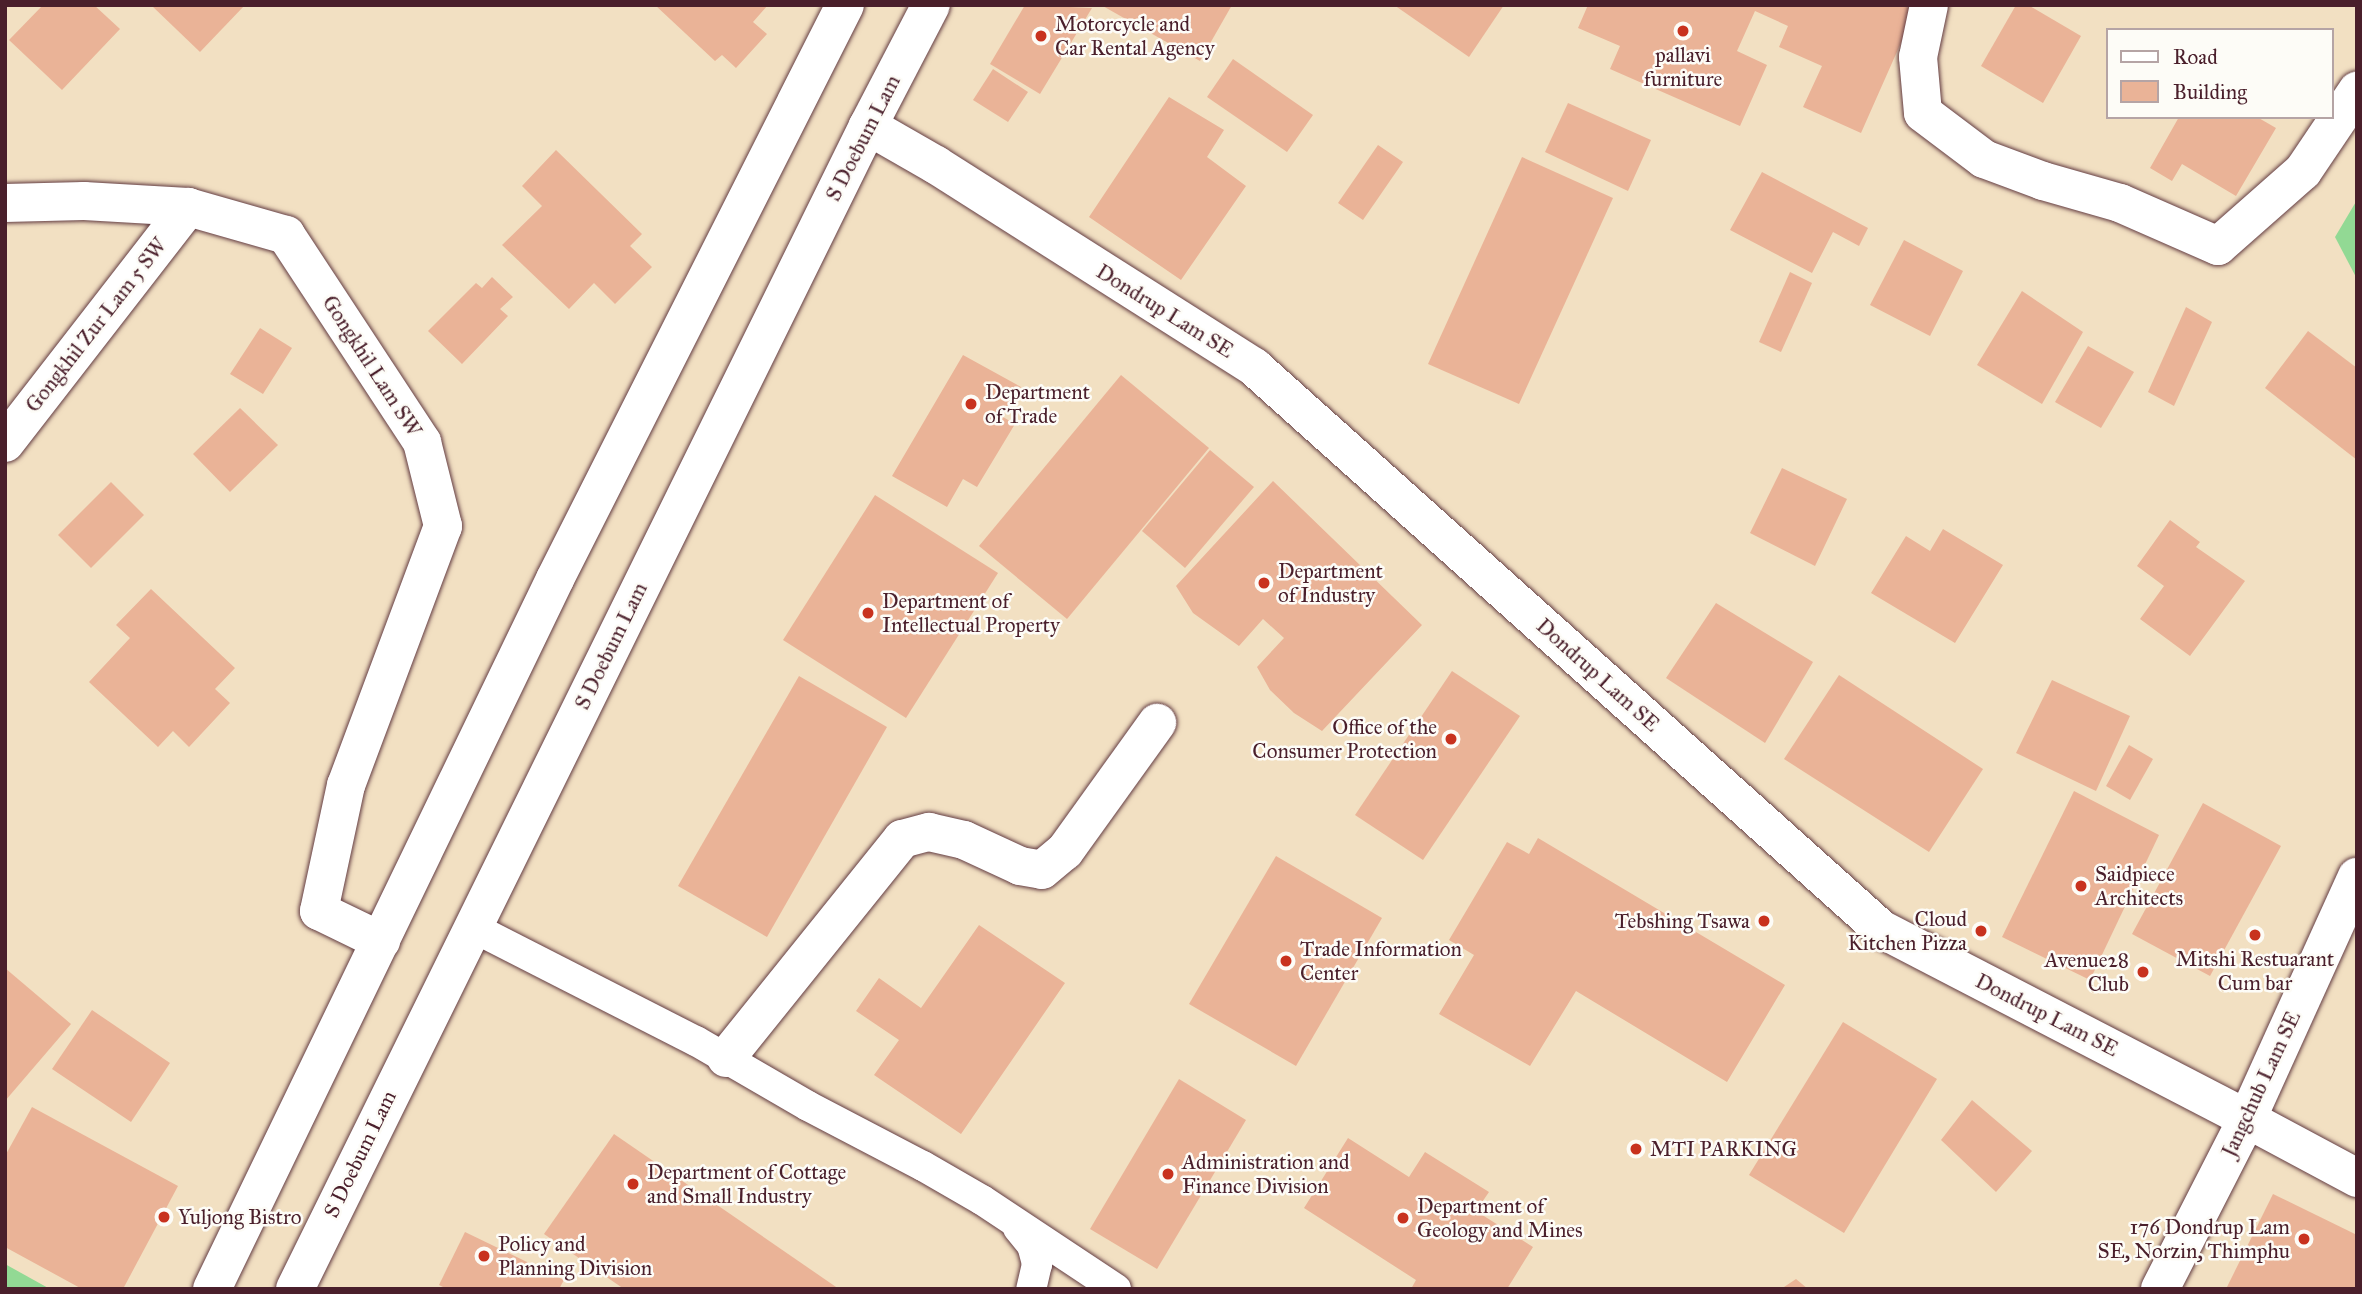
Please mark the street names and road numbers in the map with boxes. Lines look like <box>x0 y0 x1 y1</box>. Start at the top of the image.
street label: S Doebum Lam <box>820 71 906 205</box>
street label: Gongkhil Zur Lam 5 SW <box>20 233 172 417</box>
street label: Dondrup Lam SE <box>1092 259 1238 363</box>
street label: Gongkhil Lam SW <box>317 291 427 441</box>
street label: S Doebum Lam <box>569 578 653 714</box>
street label: Dondrup Lam SE <box>1531 613 1665 737</box>
street label: Dondrup Lam SE <box>1971 968 2123 1062</box>
street label: Jangchub Lam SE <box>2216 1007 2306 1161</box>
street label: S Doebum Lam <box>318 1086 402 1222</box>

